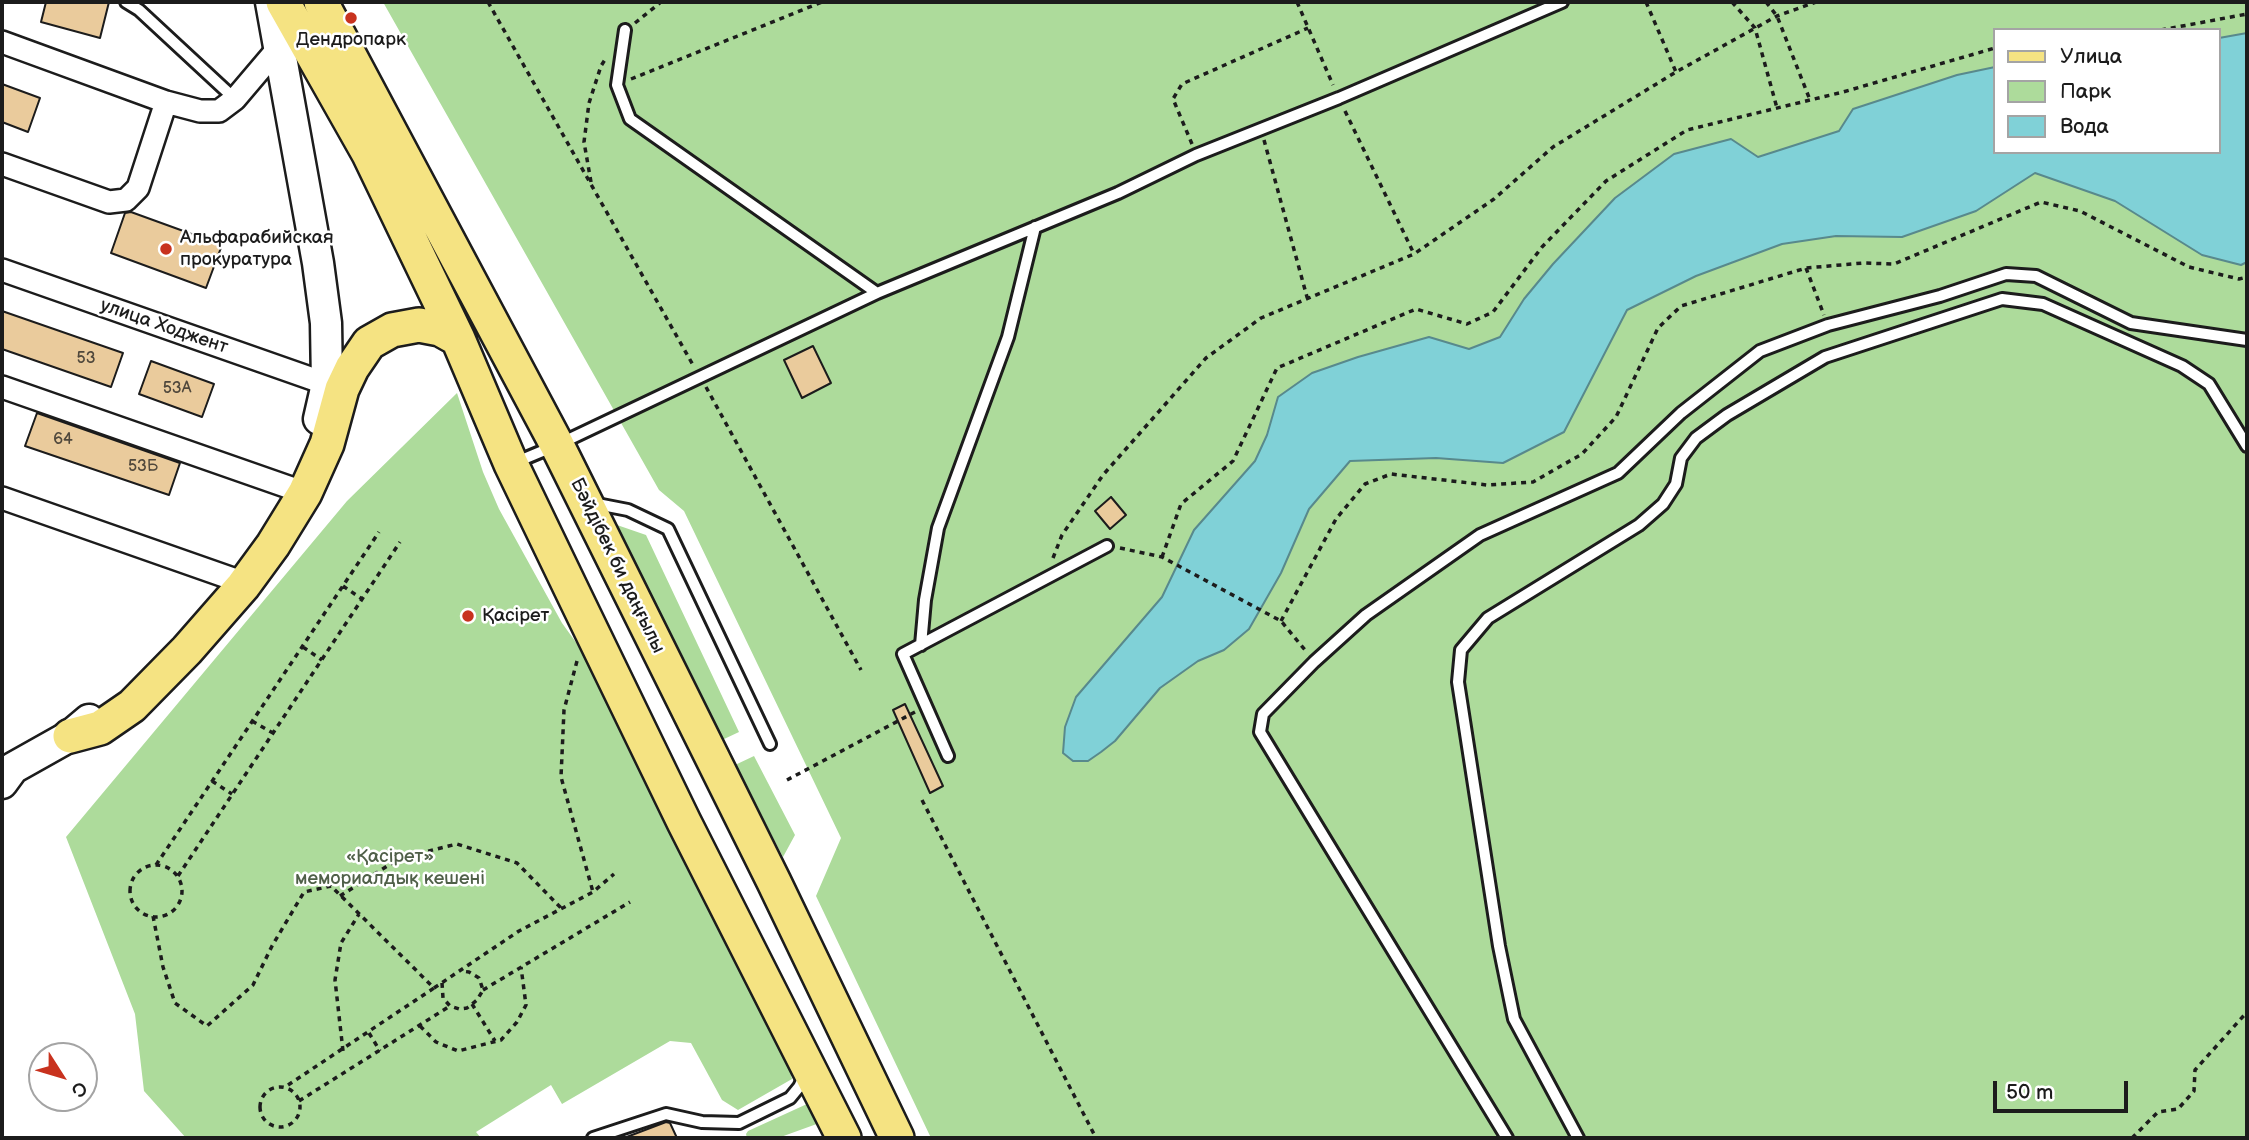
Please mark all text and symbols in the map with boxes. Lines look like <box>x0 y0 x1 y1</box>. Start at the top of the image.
marker: Дендропарк <box>343 10 359 26</box>
legend <box>1994 28 2221 154</box>
place label: Дендропарк <box>296 29 406 51</box>
text: Улица <box>2060 44 2122 69</box>
text: Парк <box>2060 79 2111 104</box>
text: Вода <box>2060 114 2109 139</box>
place label: Альфарабийская прокуратура <box>180 227 334 271</box>
marker: Альфарабийская прокуратура <box>158 241 174 257</box>
street label: улица Ходжент <box>97 294 231 360</box>
house number: 53 <box>76 349 96 369</box>
house number: 53А <box>163 379 191 399</box>
house number: 64 <box>53 430 73 450</box>
house number: 53Б <box>128 457 158 477</box>
street label: Бәйдібек би даңғылы <box>565 475 669 657</box>
place label: Қасірет <box>482 605 549 627</box>
marker: Қасірет <box>460 608 476 624</box>
park label: «Қасірет» мемориалдық кешені <box>295 846 485 890</box>
north arrow <box>28 1042 98 1112</box>
scale bar <box>1997 1066 2132 1110</box>
text: С <box>65 1077 92 1101</box>
text: 50 m <box>2006 1080 2053 1105</box>

